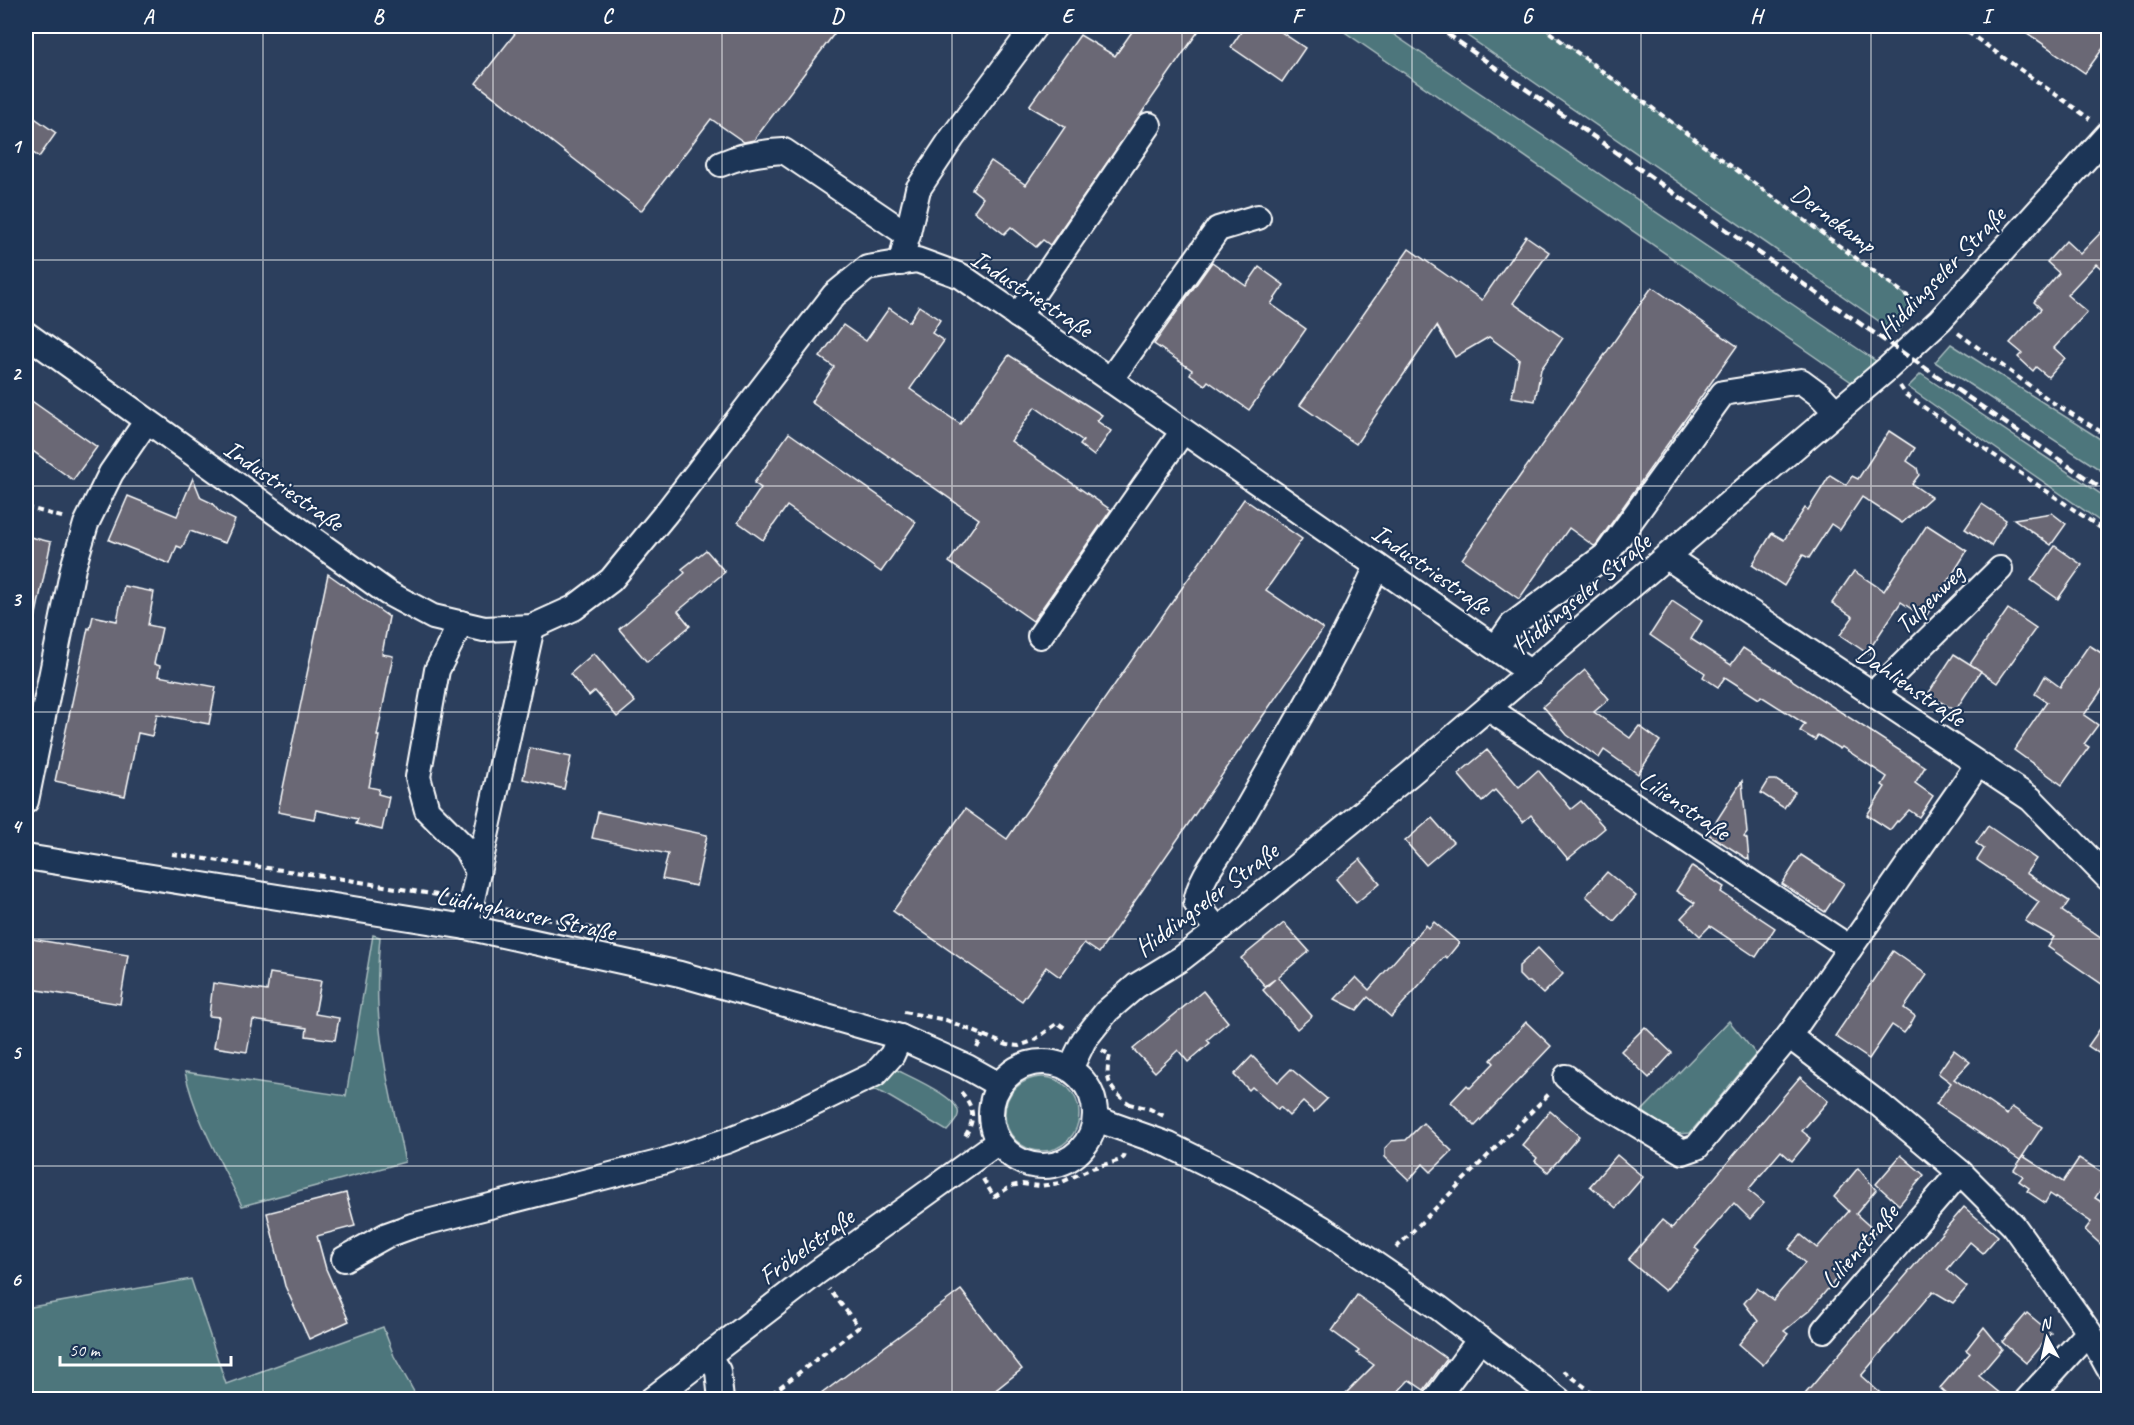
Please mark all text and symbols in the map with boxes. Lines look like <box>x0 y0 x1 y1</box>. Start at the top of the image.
text: A <box>143 4 155 29</box>
text: B <box>373 4 385 29</box>
text: C <box>602 4 614 29</box>
text: D <box>831 4 845 29</box>
text: E <box>1062 4 1076 29</box>
text: F <box>1292 4 1306 29</box>
text: G <box>1522 4 1535 29</box>
text: H <box>1750 4 1765 29</box>
text: I <box>1982 4 1995 29</box>
text: 1 <box>12 134 23 159</box>
street label: Dernekamp <box>1784 176 1885 262</box>
street label: Hiddingseler Straße <box>1870 197 2015 346</box>
street label: Industriestraße <box>965 242 1101 346</box>
text: 2 <box>12 361 23 386</box>
street label: Industriestraße <box>217 432 352 540</box>
street label: Industriestraße <box>1365 516 1500 624</box>
street label: Hiddingseler Straße <box>1505 524 1660 661</box>
street label: Tulpenweg <box>1888 556 1972 641</box>
text: 3 <box>12 587 23 612</box>
street label: Dahlienstraße <box>1850 637 1974 735</box>
street label: Lilienstraße <box>1633 763 1739 849</box>
text: 4 <box>12 814 24 839</box>
street label: Hiddingseler Straße <box>1128 833 1287 964</box>
street label: Lüdinghauser Straße <box>433 878 621 949</box>
text: 5 <box>12 1040 23 1065</box>
street label: Lilienstraße <box>1813 1195 1907 1296</box>
street label: Fröbelstraße <box>752 1199 863 1292</box>
text: 6 <box>11 1267 22 1292</box>
north arrow <box>2017 1308 2077 1368</box>
text: N <box>2039 1313 2054 1335</box>
scale bar <box>60 1329 231 1367</box>
text: 50 m <box>69 1339 102 1361</box>

